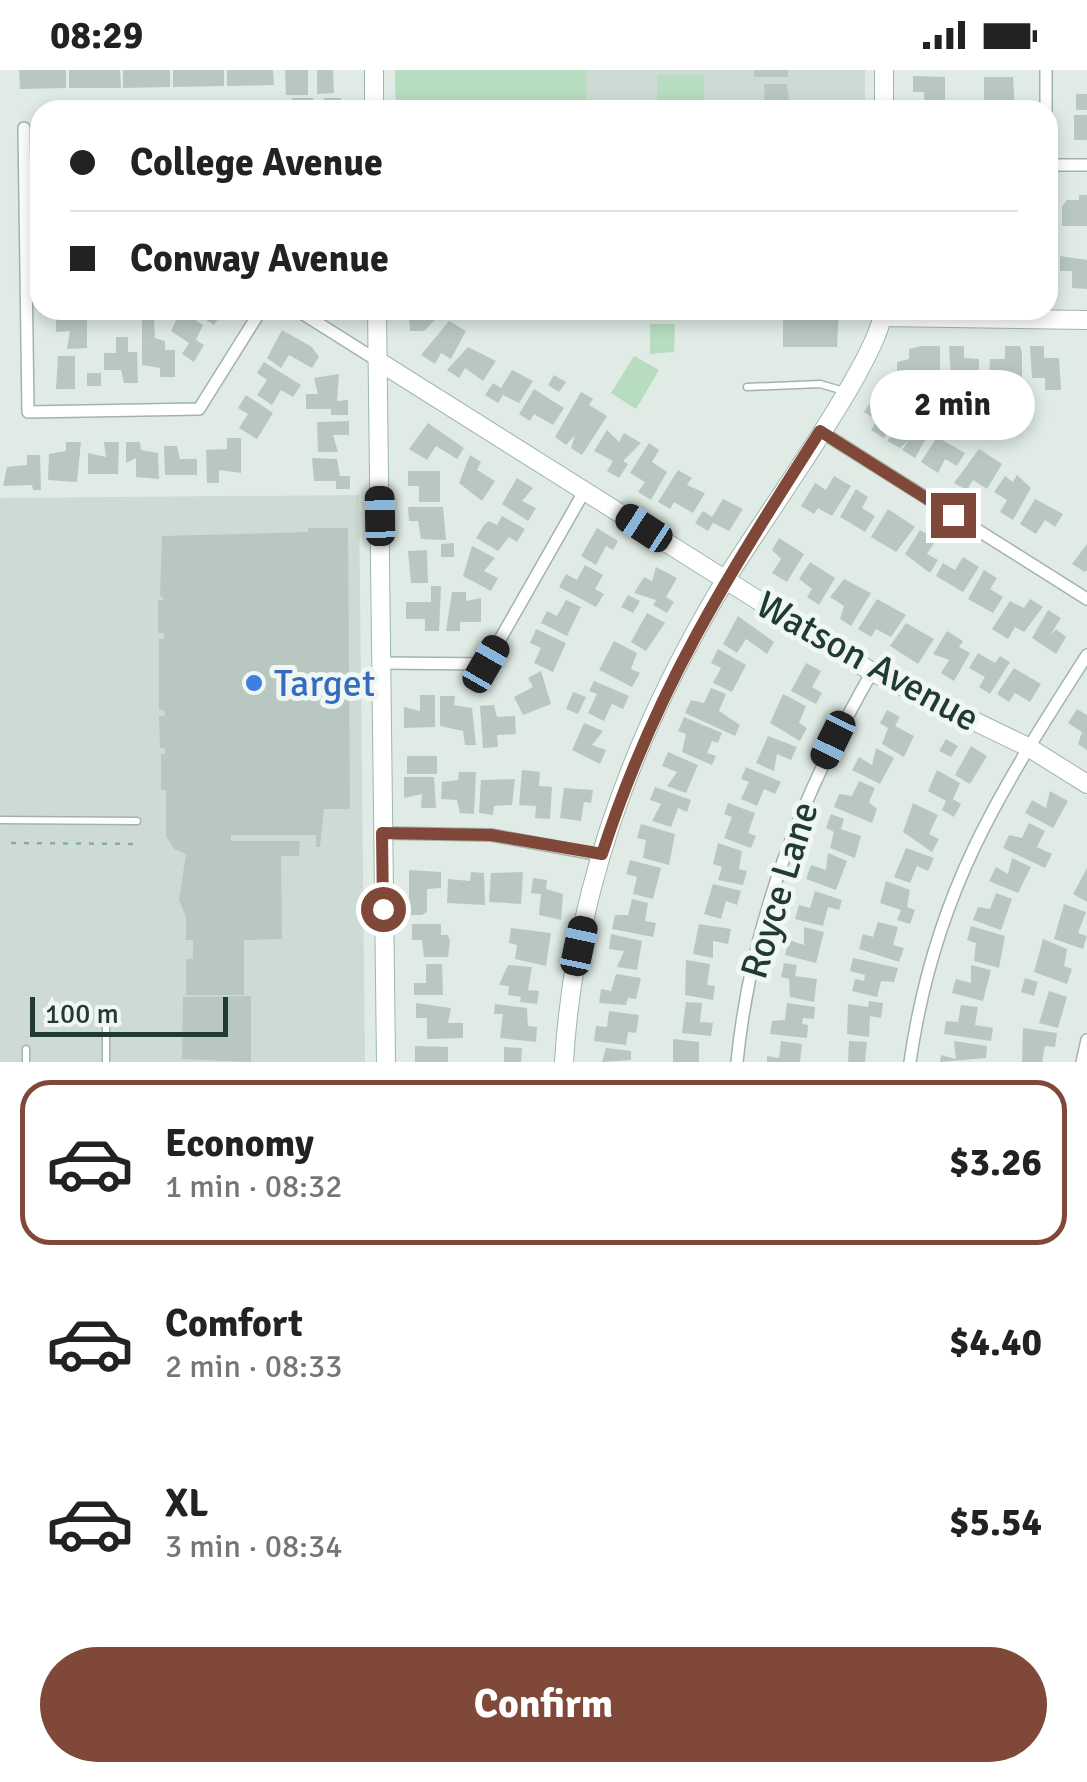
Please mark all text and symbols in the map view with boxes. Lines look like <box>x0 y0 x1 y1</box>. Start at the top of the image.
text: 08:29 <box>50 12 143 59</box>
text: College Avenue <box>130 139 383 186</box>
text: Conway Avenue <box>130 235 389 282</box>
callout: 2 min <box>870 370 1036 440</box>
text: 2 min <box>914 385 991 424</box>
car <box>364 486 396 546</box>
route end <box>931 493 976 538</box>
car <box>611 499 677 557</box>
street label: Watson Avenue <box>748 581 987 742</box>
car <box>458 631 514 697</box>
place label: Target <box>274 660 375 707</box>
marker: Target <box>243 672 265 694</box>
car <box>806 706 860 774</box>
street label: Royce Lane <box>730 796 829 984</box>
route start <box>361 887 406 932</box>
car <box>558 914 600 978</box>
scale bar <box>30 992 228 1036</box>
text: 100 m <box>45 997 119 1031</box>
icon: car <box>45 1118 135 1208</box>
text: Economy <box>165 1120 314 1167</box>
text: $3.26 <box>949 1139 1042 1186</box>
text: 1 min · 08:32 <box>165 1167 343 1206</box>
icon: car <box>45 1298 135 1388</box>
text: Comfort <box>165 1300 303 1347</box>
text: $4.40 <box>949 1319 1042 1366</box>
text: 2 min · 08:33 <box>165 1347 343 1386</box>
icon: car <box>45 1478 135 1568</box>
text: XL <box>165 1480 208 1527</box>
text: $5.54 <box>949 1499 1042 1546</box>
text: 3 min · 08:34 <box>165 1527 343 1566</box>
button: Confirm <box>40 1647 1047 1762</box>

